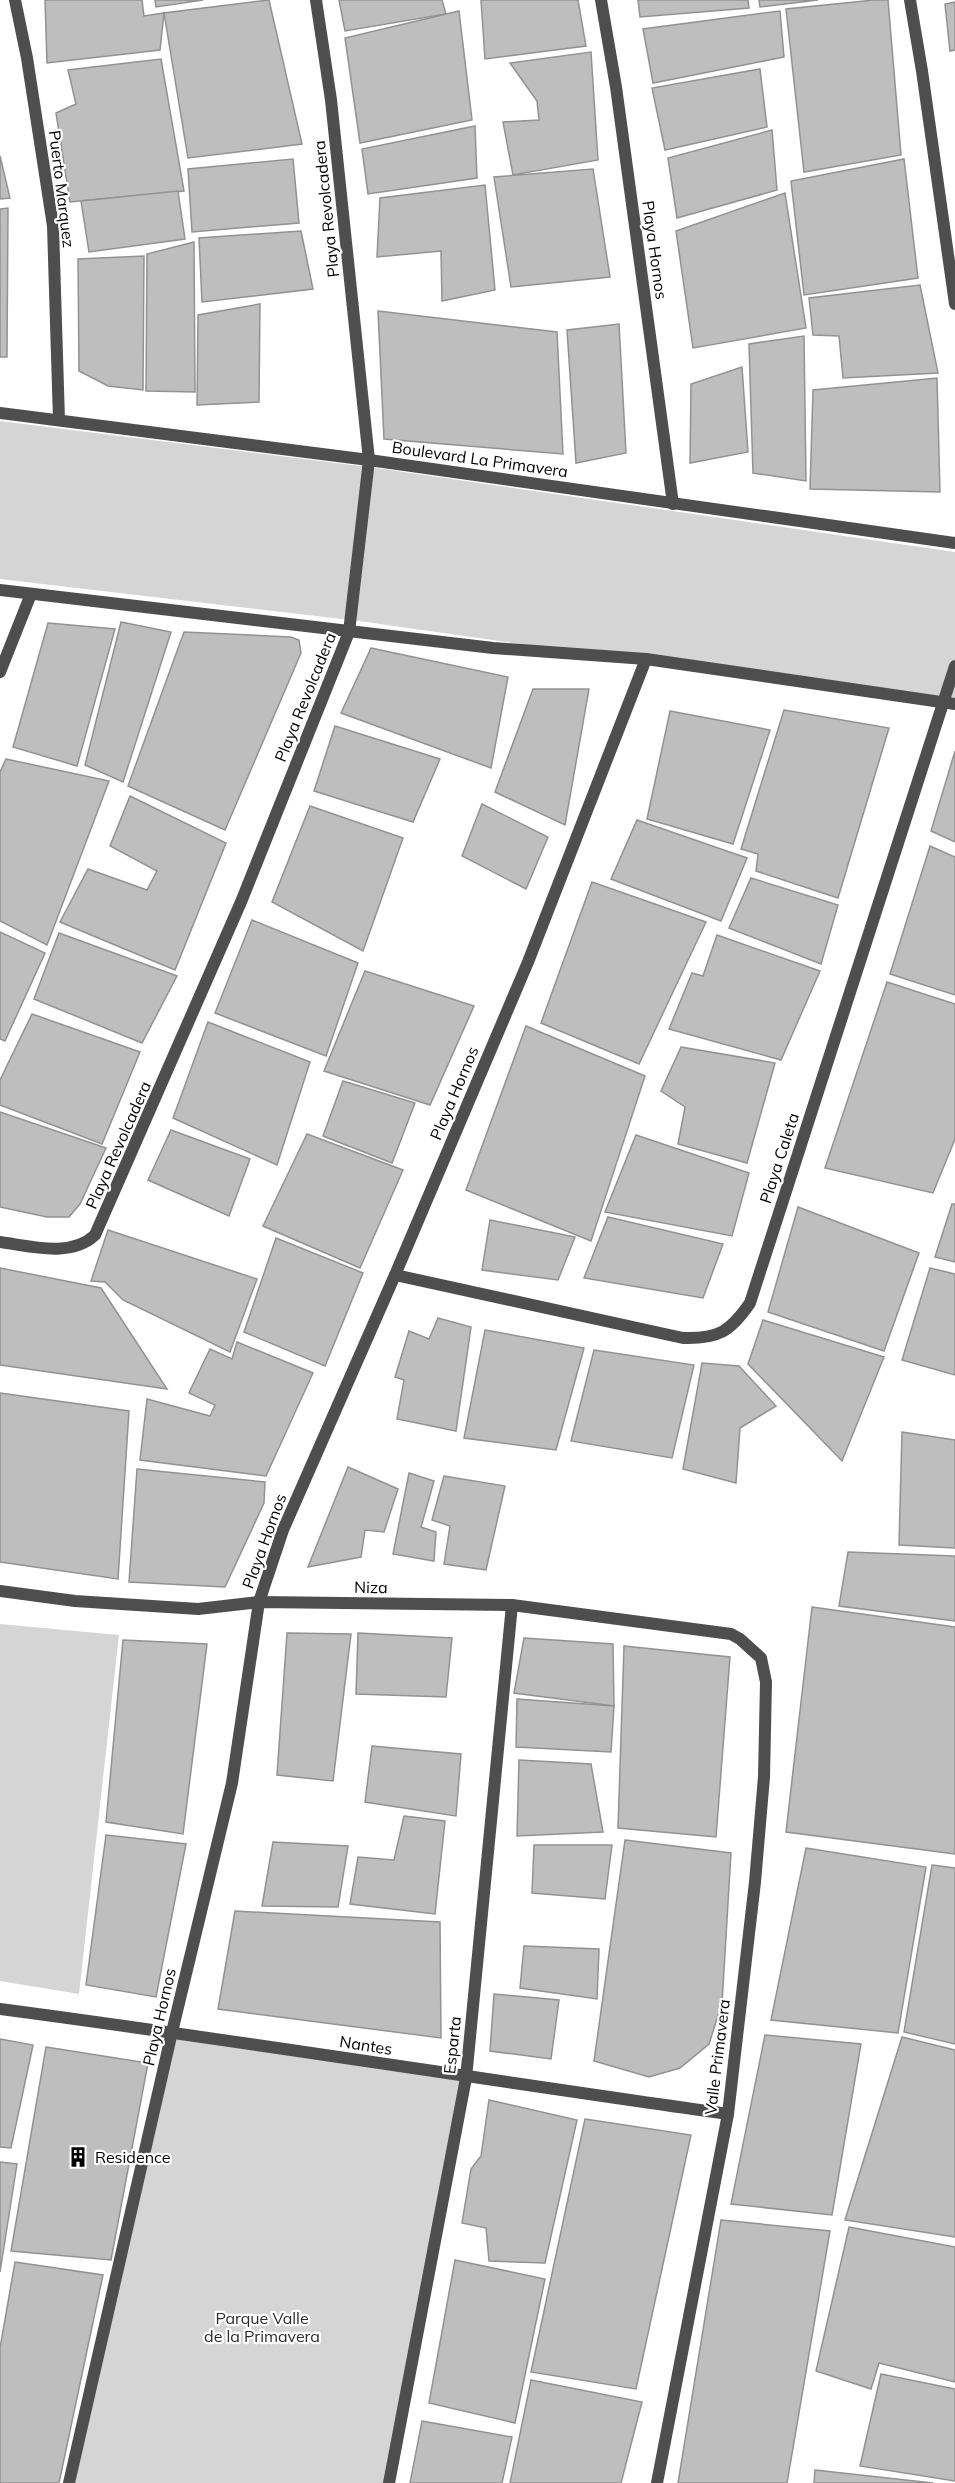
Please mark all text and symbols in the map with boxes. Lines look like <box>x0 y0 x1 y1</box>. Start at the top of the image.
street label: Puerto Marquez <box>45 129 79 249</box>
street label: Playa Revolcadera <box>309 139 343 279</box>
street label: Playa Hornos <box>638 199 672 301</box>
street label: Boulevard La Primavera <box>391 437 569 481</box>
street label: Playa Revolcadera <box>270 629 340 765</box>
street label: Playa Hornos <box>425 1043 483 1143</box>
street label: Playa Revolcadera <box>81 1078 155 1212</box>
street label: Playa Caleta <box>755 1110 803 1206</box>
street label: Playa Hornos <box>238 1491 290 1591</box>
street label: Niza <box>354 1577 388 1597</box>
street label: Playa Hornos <box>138 1966 180 2068</box>
street label: Valle Primavera <box>700 1998 734 2116</box>
street label: Esparta <box>439 2015 465 2075</box>
street label: Nantes <box>338 2031 394 2059</box>
building icon: Residence <box>66 2145 90 2169</box>
place label: Residence <box>95 2147 170 2167</box>
park label: Parque Valle de la Primavera <box>204 2308 320 2346</box>

